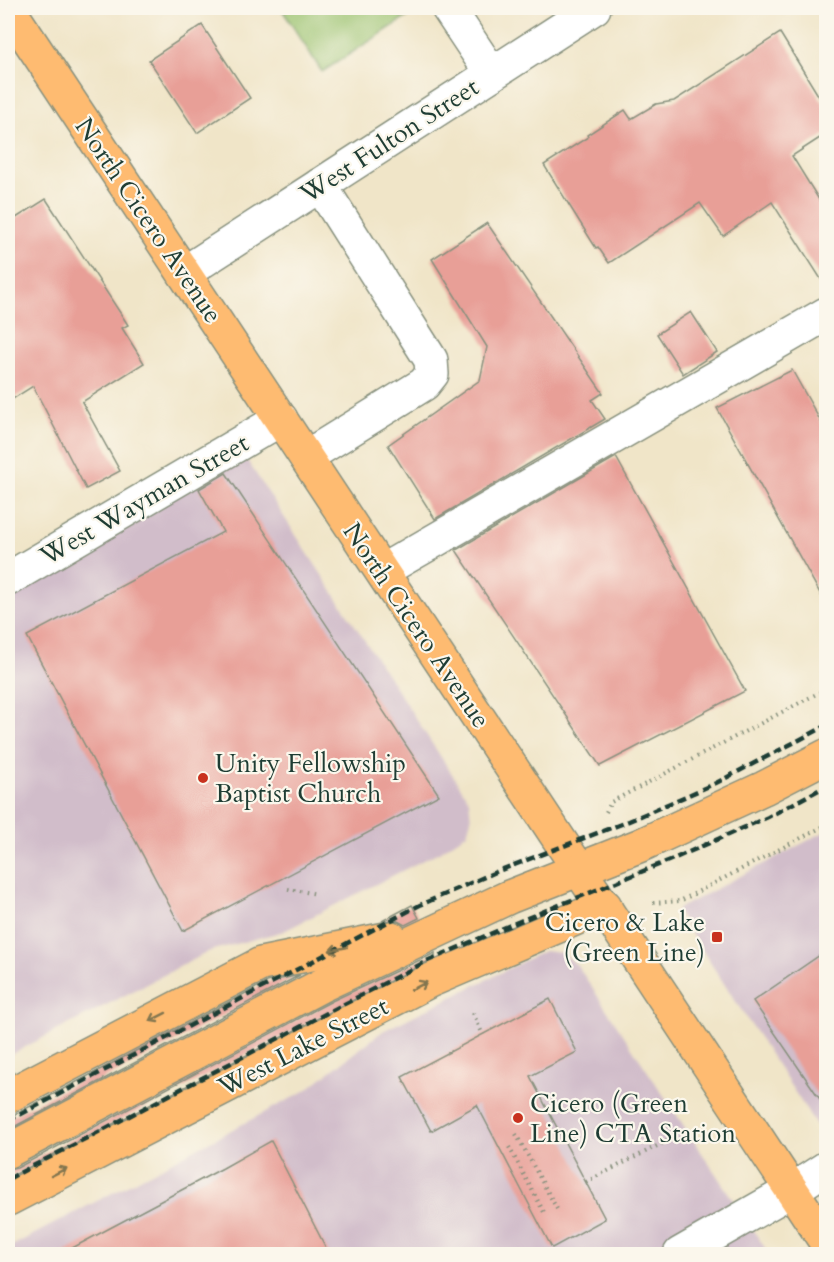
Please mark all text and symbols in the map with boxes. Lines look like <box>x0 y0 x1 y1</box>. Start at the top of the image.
street label: West Fulton Street <box>292 69 485 212</box>
street label: North Cicero Avenue <box>67 111 230 330</box>
street label: West Wayman Street <box>33 425 255 574</box>
street label: North Cicero Avenue <box>335 516 498 735</box>
place label: Unity Fellowship Baptist Church <box>215 746 406 811</box>
marker: Unity Fellowship Baptist Church <box>196 771 210 785</box>
place label: Cicero & Lake (Green Line) <box>545 905 705 970</box>
marker: Cicero & Lake (Green Line) <box>710 930 724 944</box>
one-way arrow <box>329 944 348 955</box>
one-way arrow <box>410 980 428 992</box>
street label: West Lake Street <box>211 988 394 1105</box>
one-way arrow <box>149 1012 167 1024</box>
place label: Cicero (Green Line) CTA Station <box>530 1086 736 1151</box>
marker: Cicero (Green Line) CTA Station <box>511 1111 525 1125</box>
one-way arrow <box>50 1166 68 1177</box>

